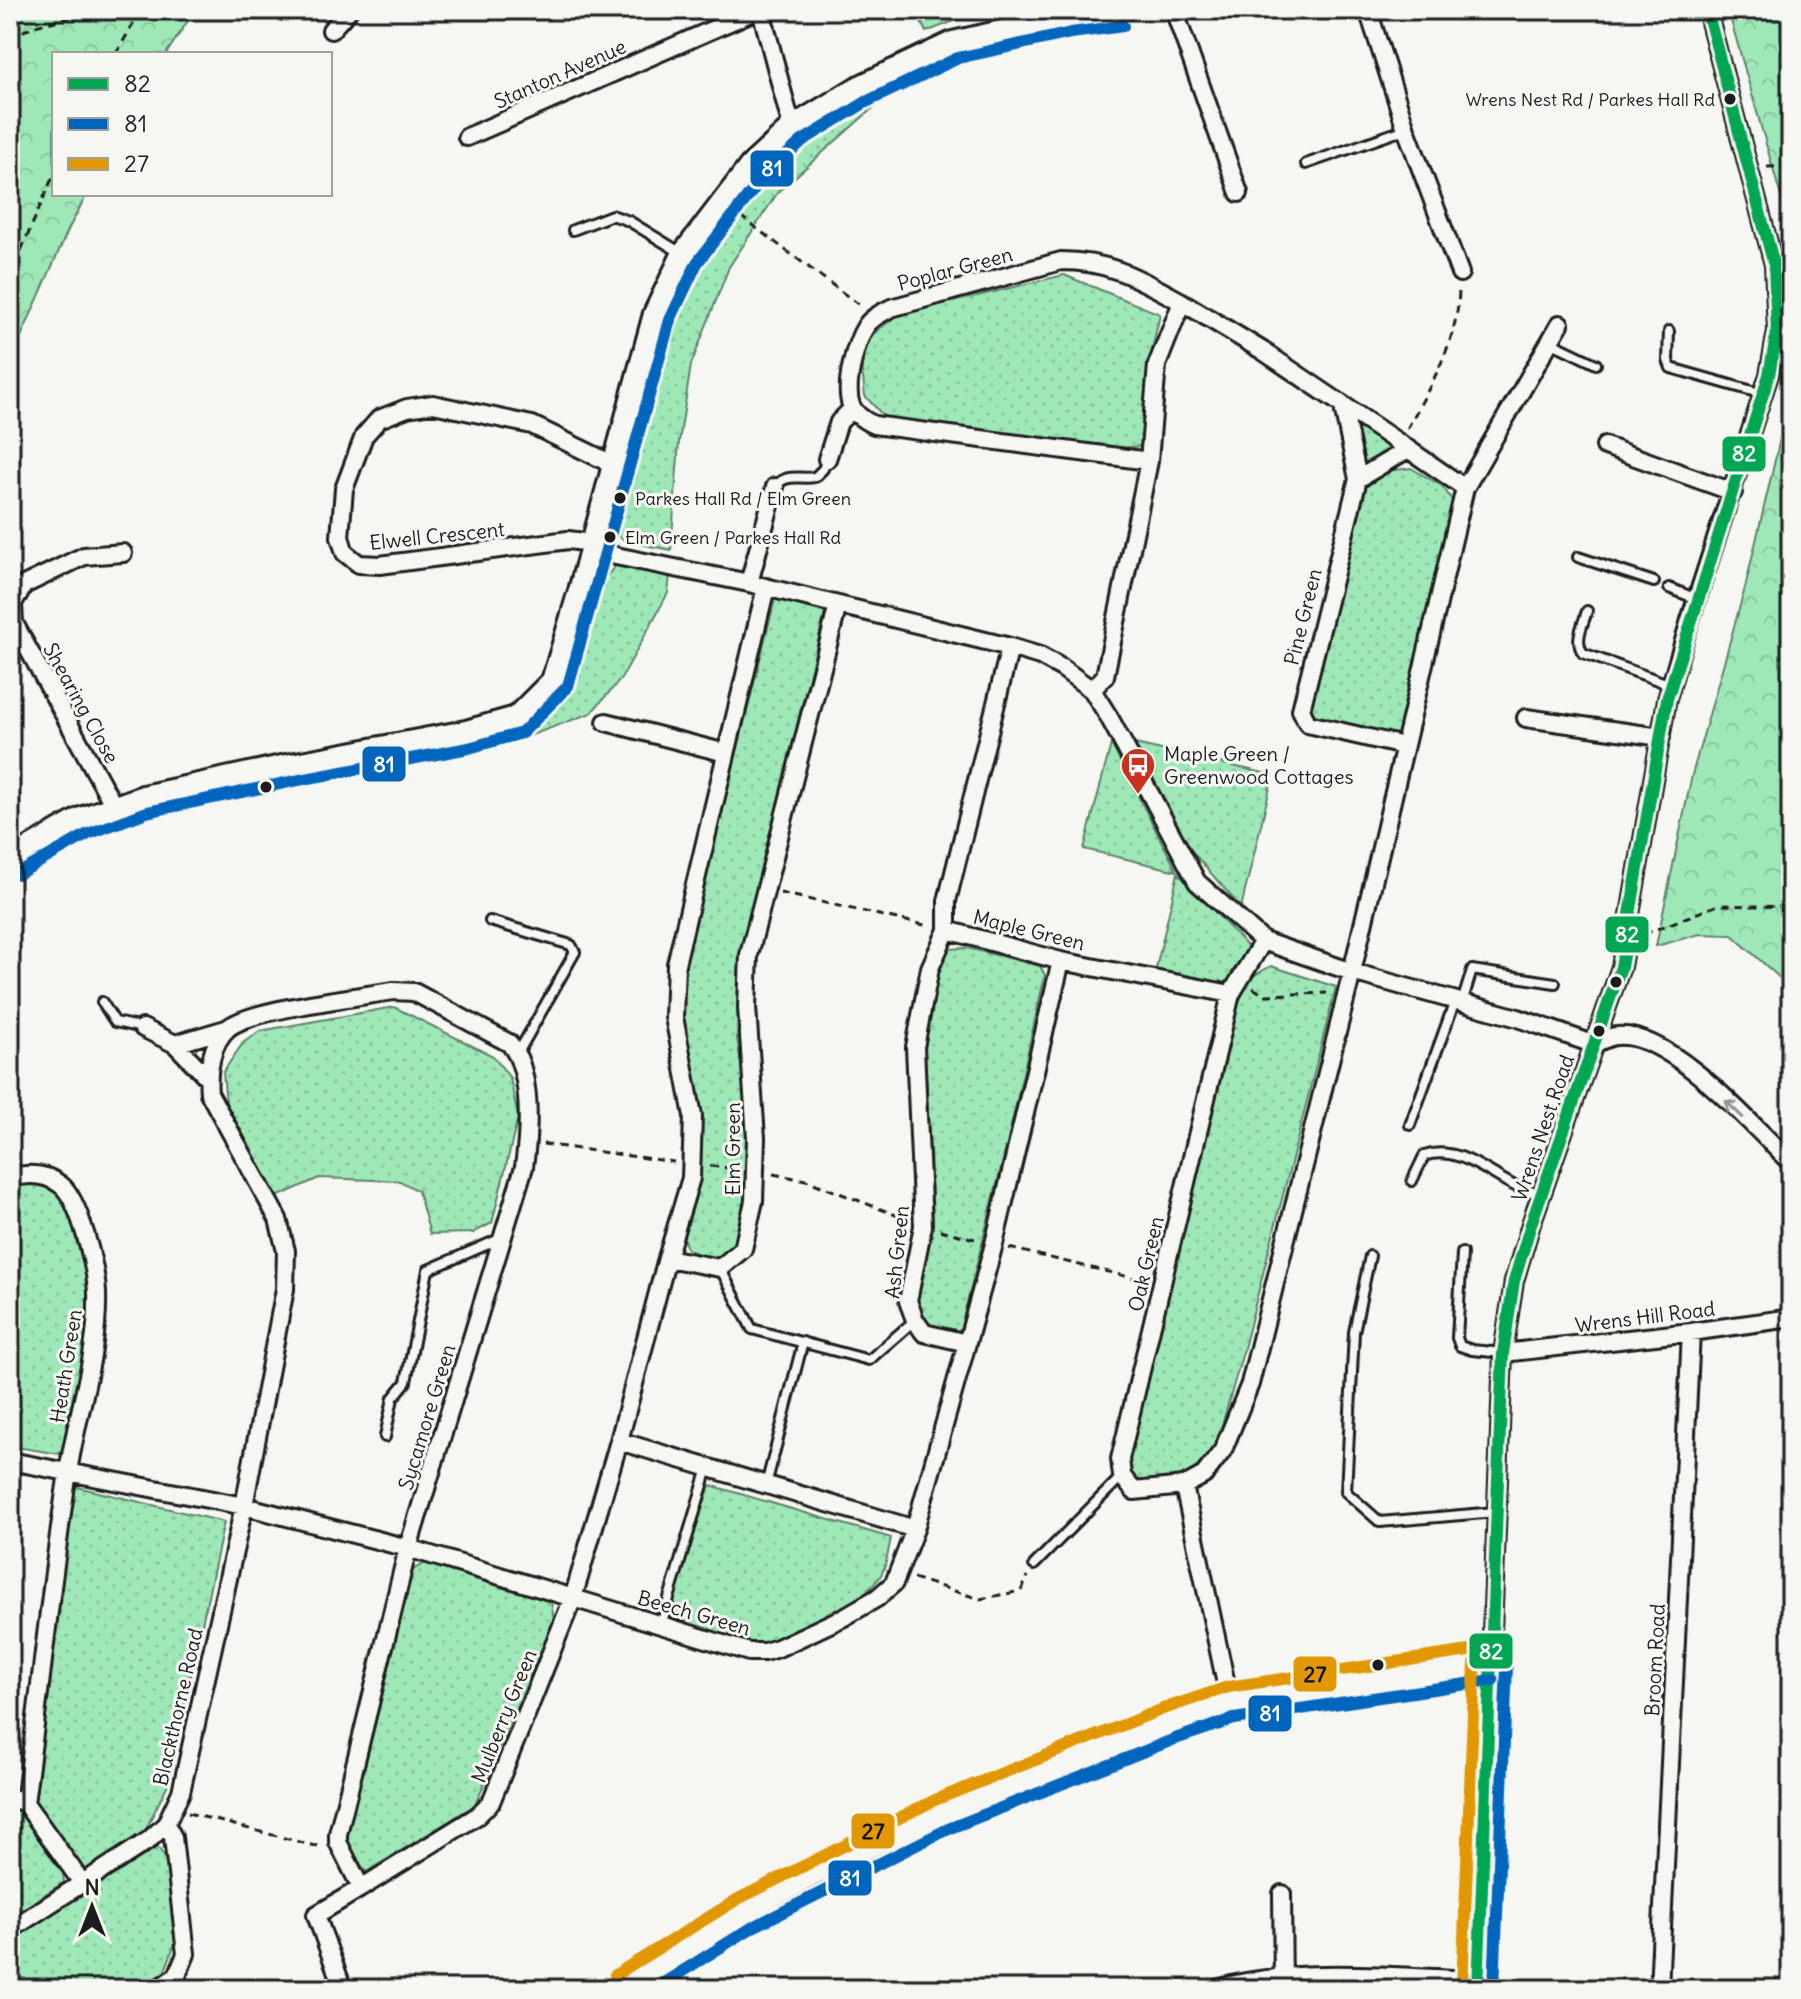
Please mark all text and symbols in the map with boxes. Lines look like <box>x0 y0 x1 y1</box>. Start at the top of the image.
street label: Stanton Avenue <box>490 33 630 114</box>
legend <box>52 52 332 196</box>
text: 82 <box>124 68 151 98</box>
place label: Wrens Nest Rd / Parkes Hall Rd <box>1465 88 1715 111</box>
marker: Wrens Nest Rd / Parkes Hall Rd <box>1722 91 1738 107</box>
text: 81 <box>124 108 147 138</box>
text: 27 <box>124 148 149 178</box>
line badge: 81 <box>749 149 795 188</box>
text: 81 <box>761 154 783 182</box>
street label: Poplar Green <box>895 241 1015 296</box>
line badge: 82 <box>1721 435 1767 473</box>
text: 82 <box>1732 439 1756 467</box>
place label: Parkes Hall Rd / Elm Green <box>635 487 851 510</box>
marker: Parkes Hall Rd / Elm Green <box>612 490 628 506</box>
street label: Elwell Crescent <box>368 516 506 555</box>
place label: Elm Green / Parkes Hall Rd <box>625 526 842 549</box>
marker: Elm Green / Parkes Hall Rd <box>602 529 618 545</box>
street label: Pine Green <box>1278 566 1327 668</box>
street label: Shearing Close <box>38 638 125 767</box>
place label: Maple Green / Greenwood Cottages <box>1164 741 1354 789</box>
line badge: 81 <box>361 745 407 783</box>
bus stop icon: Maple Green / Greenwood Cottages <box>1119 746 1157 796</box>
text: 81 <box>373 750 395 778</box>
unlabelled marker <box>258 779 274 795</box>
street label: Maple Green <box>971 904 1087 955</box>
line badge: 82 <box>1604 915 1650 954</box>
text: 82 <box>1615 920 1639 948</box>
unlabelled marker <box>1608 974 1624 990</box>
unlabelled marker <box>1591 1023 1607 1039</box>
street label: Wrens Nest Road <box>1506 1051 1579 1204</box>
one-way arrow <box>1725 1100 1745 1119</box>
street label: Elm Green <box>720 1102 745 1196</box>
street label: Ash Green <box>879 1204 914 1300</box>
street label: Oak Green <box>1122 1214 1169 1314</box>
street label: Wrens Hill Road <box>1573 1295 1717 1337</box>
street label: Heath Green <box>44 1307 87 1424</box>
street label: Sycamore Green <box>393 1341 461 1493</box>
street label: Beech Green <box>635 1584 753 1641</box>
street label: Broom Road <box>1639 1603 1670 1717</box>
street label: Blackthorne Road <box>147 1625 208 1788</box>
line badge: 82 <box>1468 1632 1514 1670</box>
text: 82 <box>1479 1637 1503 1665</box>
street label: Mulberry Green <box>465 1645 542 1786</box>
line badge: 27 <box>1292 1655 1338 1693</box>
unlabelled marker <box>1370 1657 1386 1673</box>
text: 27 <box>1304 1660 1327 1688</box>
line badge: 81 <box>1247 1694 1293 1733</box>
text: 81 <box>1259 1699 1281 1727</box>
line badge: 27 <box>850 1812 896 1850</box>
text: 27 <box>862 1817 885 1845</box>
line badge: 81 <box>827 1859 873 1897</box>
text: 81 <box>839 1864 861 1892</box>
north arrow <box>52 1867 132 1947</box>
text: N <box>84 1873 100 1901</box>

